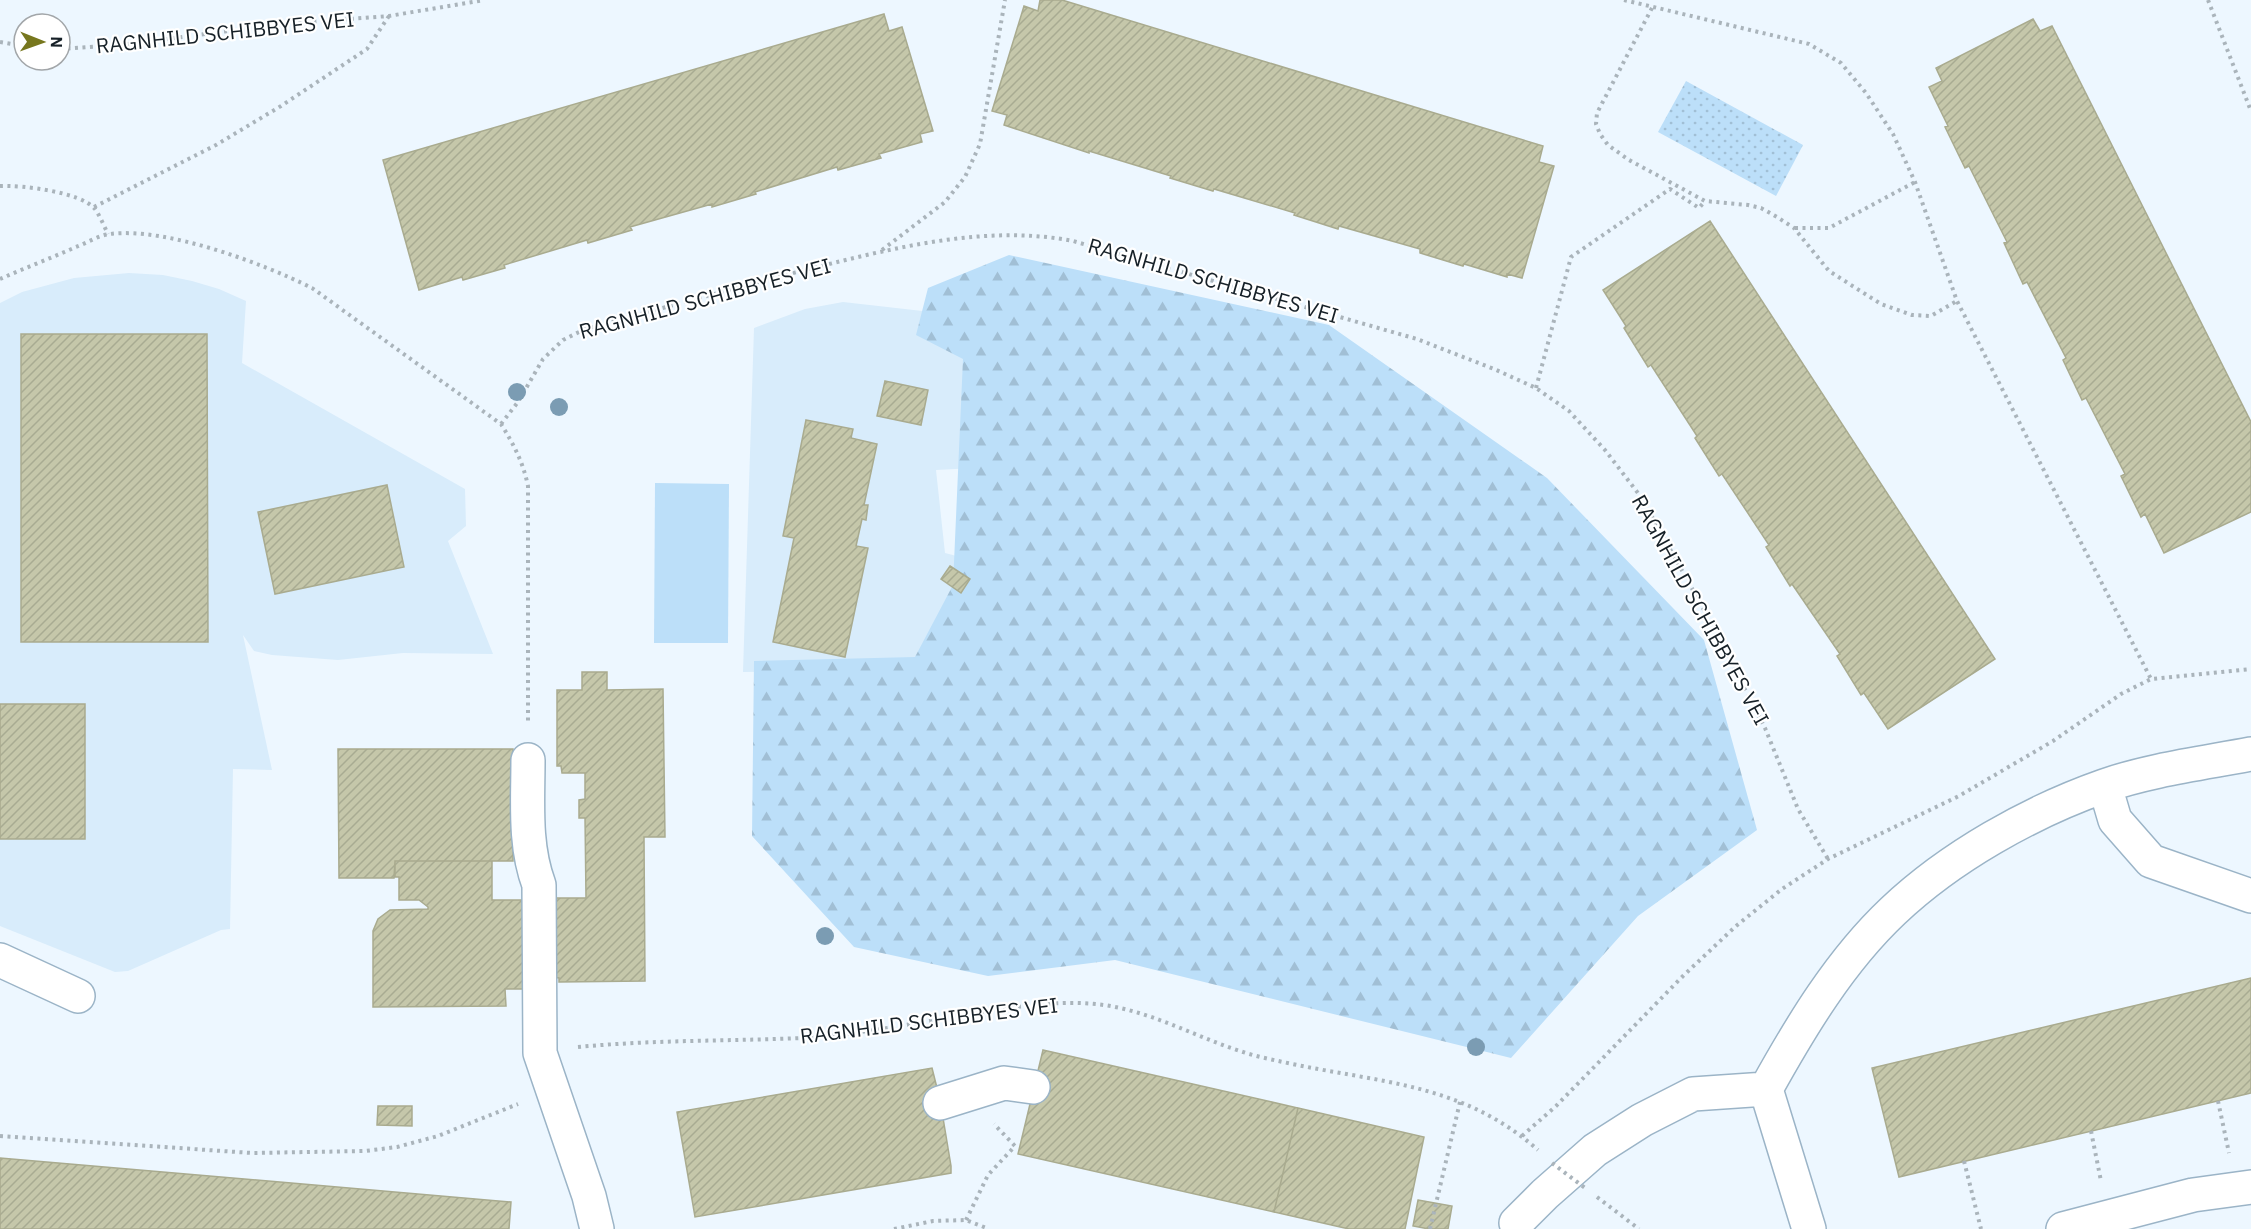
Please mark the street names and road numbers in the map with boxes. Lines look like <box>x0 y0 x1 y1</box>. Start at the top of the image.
street label: RAGNHILD SCHIBBYES VEI <box>94 5 355 59</box>
street label: RAGNHILD SCHIBBYES VEI <box>1085 231 1342 329</box>
street label: RAGNHILD SCHIBBYES VEI <box>576 251 834 345</box>
street label: RAGNHILD SCHIBBYES VEI <box>1626 489 1776 730</box>
street label: RAGNHILD SCHIBBYES VEI <box>798 990 1059 1050</box>

